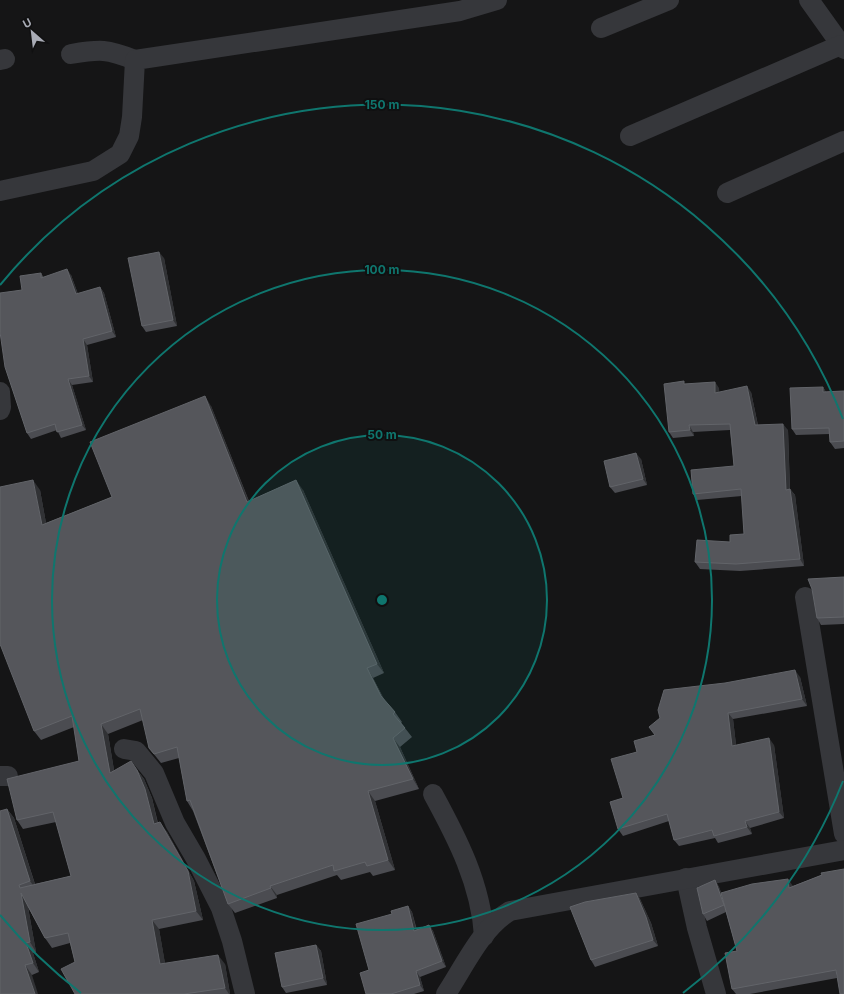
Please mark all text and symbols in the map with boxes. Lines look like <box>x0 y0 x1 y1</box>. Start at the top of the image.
north arrow <box>12 12 52 52</box>
text: U <box>20 15 34 31</box>
text: 150 m <box>365 97 399 112</box>
text: 100 m <box>364 262 400 277</box>
text: 50 m <box>367 427 397 442</box>
centre of rings <box>375 593 389 607</box>

